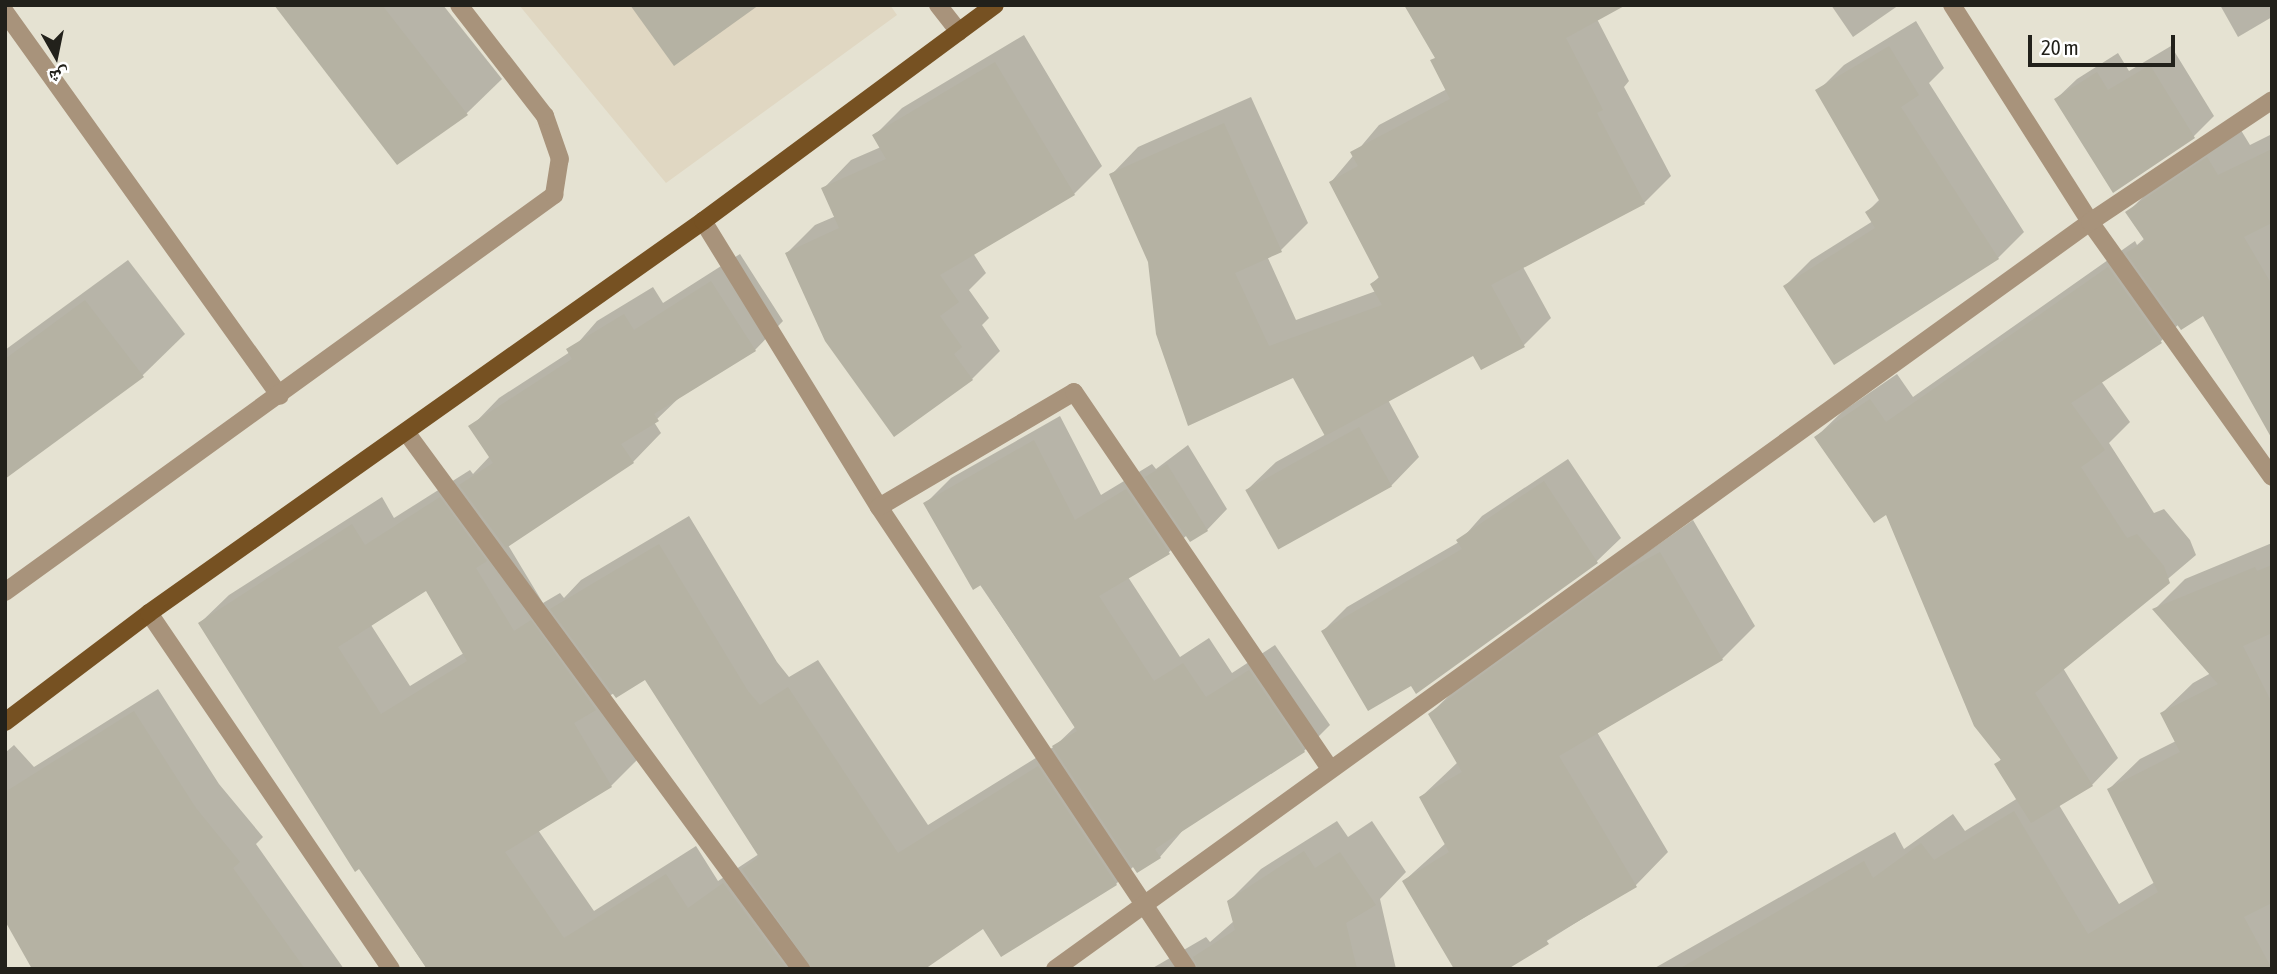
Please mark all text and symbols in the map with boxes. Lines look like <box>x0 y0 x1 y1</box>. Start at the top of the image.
north arrow <box>21 21 91 91</box>
scale bar <box>2032 21 2179 65</box>
text: 20 m <box>2041 35 2079 59</box>
text: ش <box>48 64 71 89</box>

